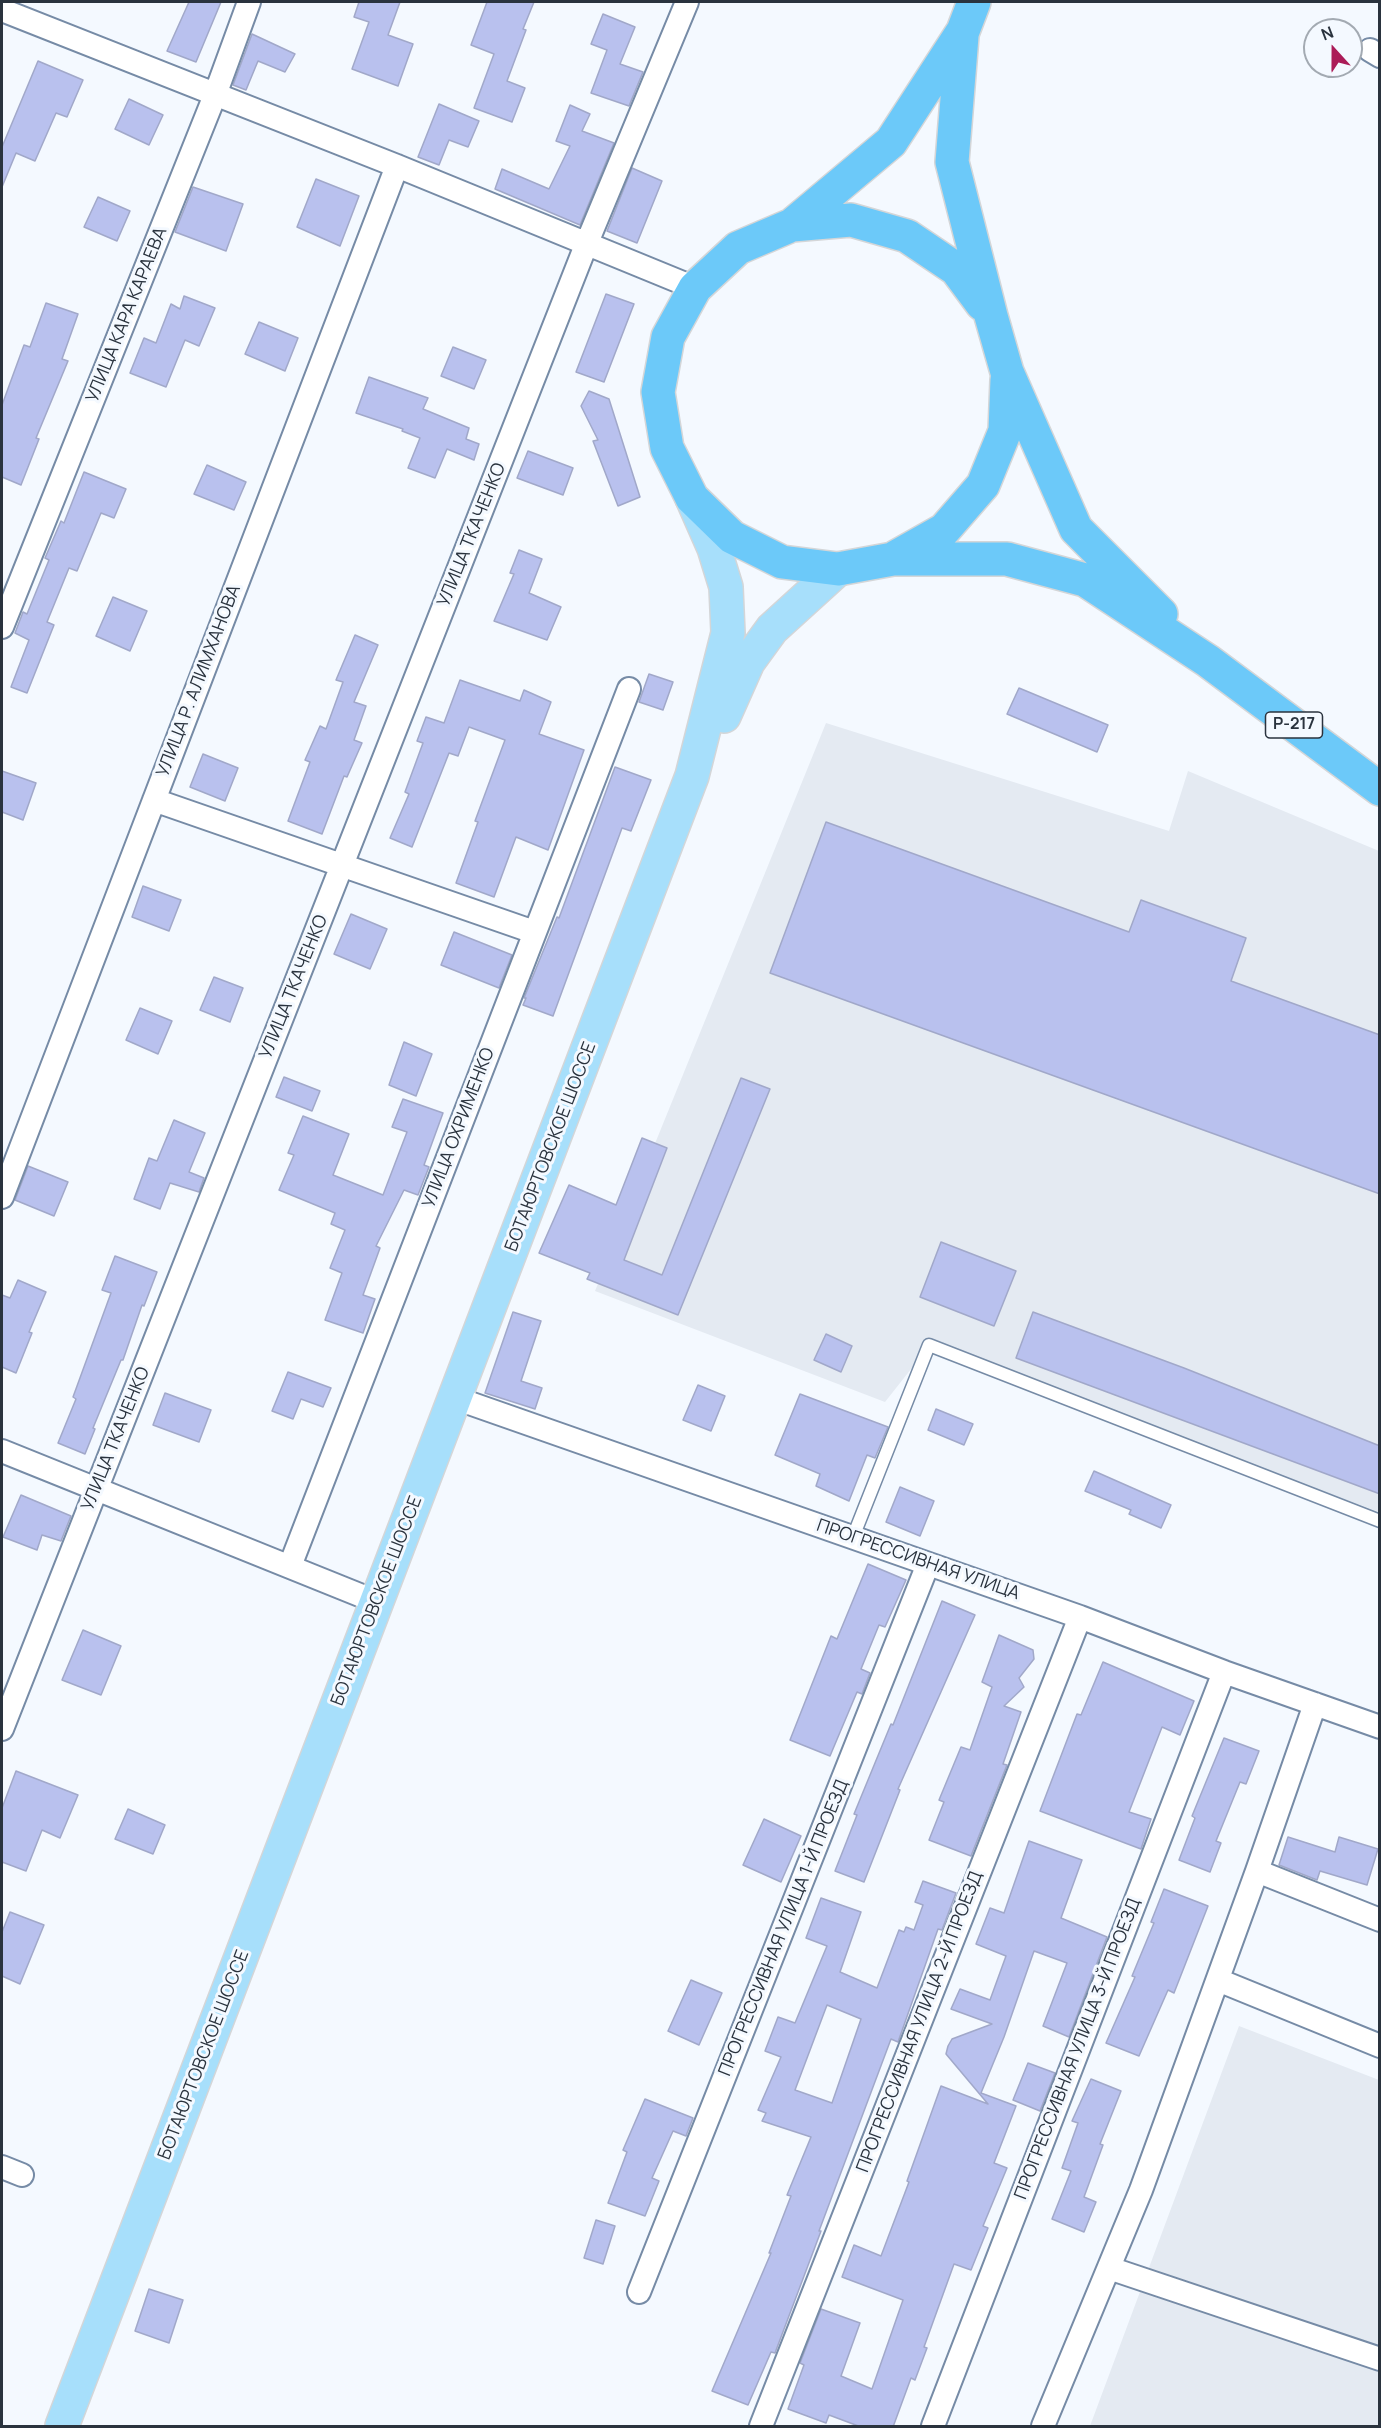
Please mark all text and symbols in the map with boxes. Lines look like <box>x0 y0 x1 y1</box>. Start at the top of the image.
north arrow <box>1303 18 1363 78</box>
text: N <box>1318 21 1337 45</box>
street label: УЛИЦА КАРА КАРАЕВА <box>82 224 172 406</box>
street label: УЛИЦА ТКАЧЕНКО <box>433 460 511 610</box>
street label: УЛИЦА Р. АЛИМХАНОВА <box>152 582 246 780</box>
road number: Р-217 <box>1266 712 1322 738</box>
street label: УЛИЦА ТКАЧЕНКО <box>255 912 333 1062</box>
street label: БОТАЮРТОВСКОЕ ШОССЕ <box>501 1039 601 1255</box>
street label: УЛИЦА ОХРИМЕНКО <box>418 1045 500 1211</box>
street label: УЛИЦА ТКАЧЕНКО <box>77 1364 155 1514</box>
street label: БОТАЮРТОВСКОЕ ШОССЕ <box>327 1493 427 1709</box>
street label: ПРОГРЕССИВНАЯ УЛИЦА <box>814 1515 1022 1605</box>
street label: ПРОГРЕССИВНАЯ УЛИЦА 1-Й ПРОЕЗД <box>714 1777 854 2079</box>
street label: ПРОГРЕССИВНАЯ УЛИЦА 2-Й ПРОЕЗД <box>852 1868 988 2176</box>
street label: ПРОГРЕССИВНАЯ УЛИЦА 3-Й ПРОЕЗД <box>1010 1896 1146 2202</box>
street label: БОТАЮРТОВСКОЕ ШОССЕ <box>154 1947 254 2163</box>

